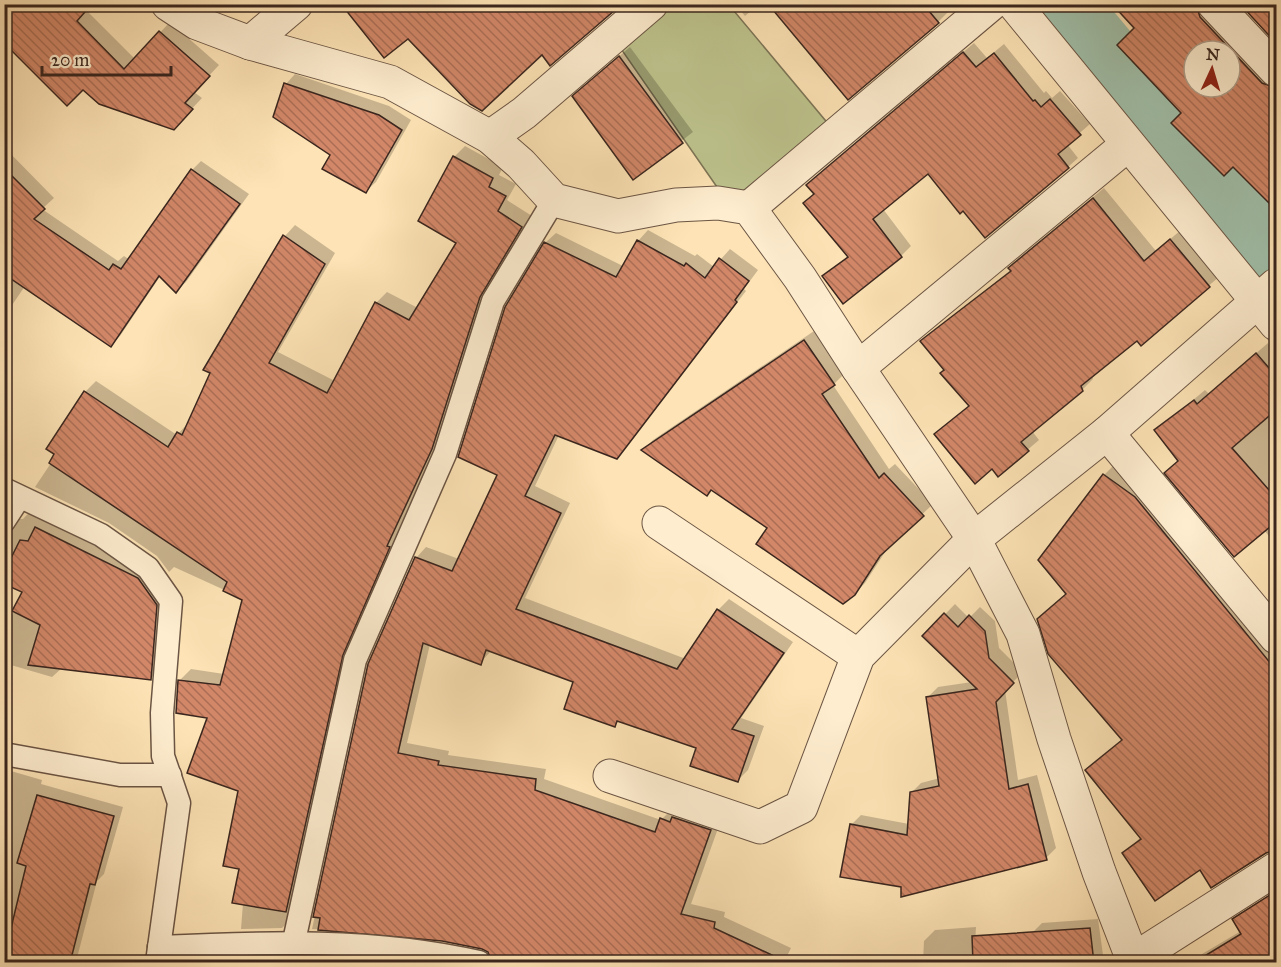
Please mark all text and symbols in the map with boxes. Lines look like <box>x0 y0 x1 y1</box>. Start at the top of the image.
scale bar <box>42 39 171 77</box>
north arrow <box>1182 39 1242 99</box>
text: N <box>1206 45 1221 65</box>
text: 20 m <box>51 49 89 71</box>

